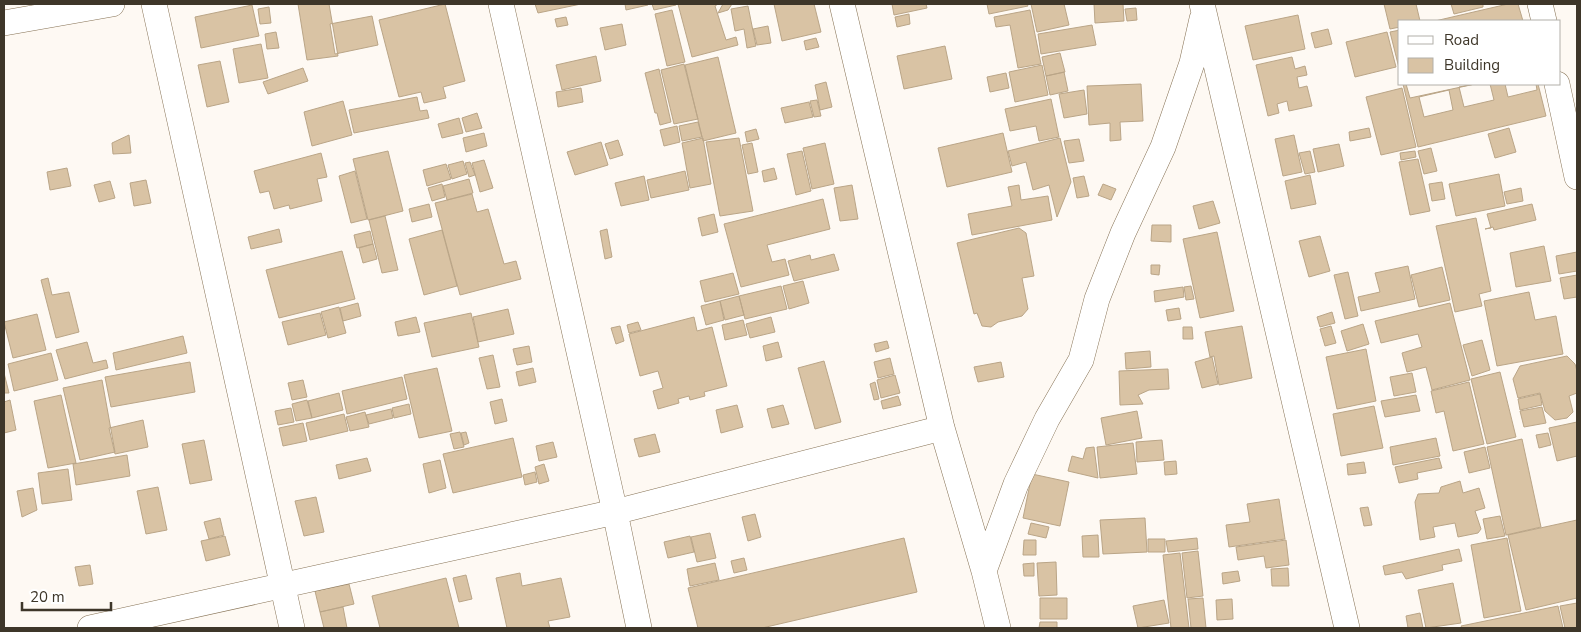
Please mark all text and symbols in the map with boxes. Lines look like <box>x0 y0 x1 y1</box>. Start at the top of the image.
legend <box>1398 20 1561 85</box>
text: Road <box>1444 30 1479 50</box>
text: Building <box>1444 55 1500 75</box>
scale bar <box>22 580 111 612</box>
text: 20 m <box>30 587 65 607</box>

